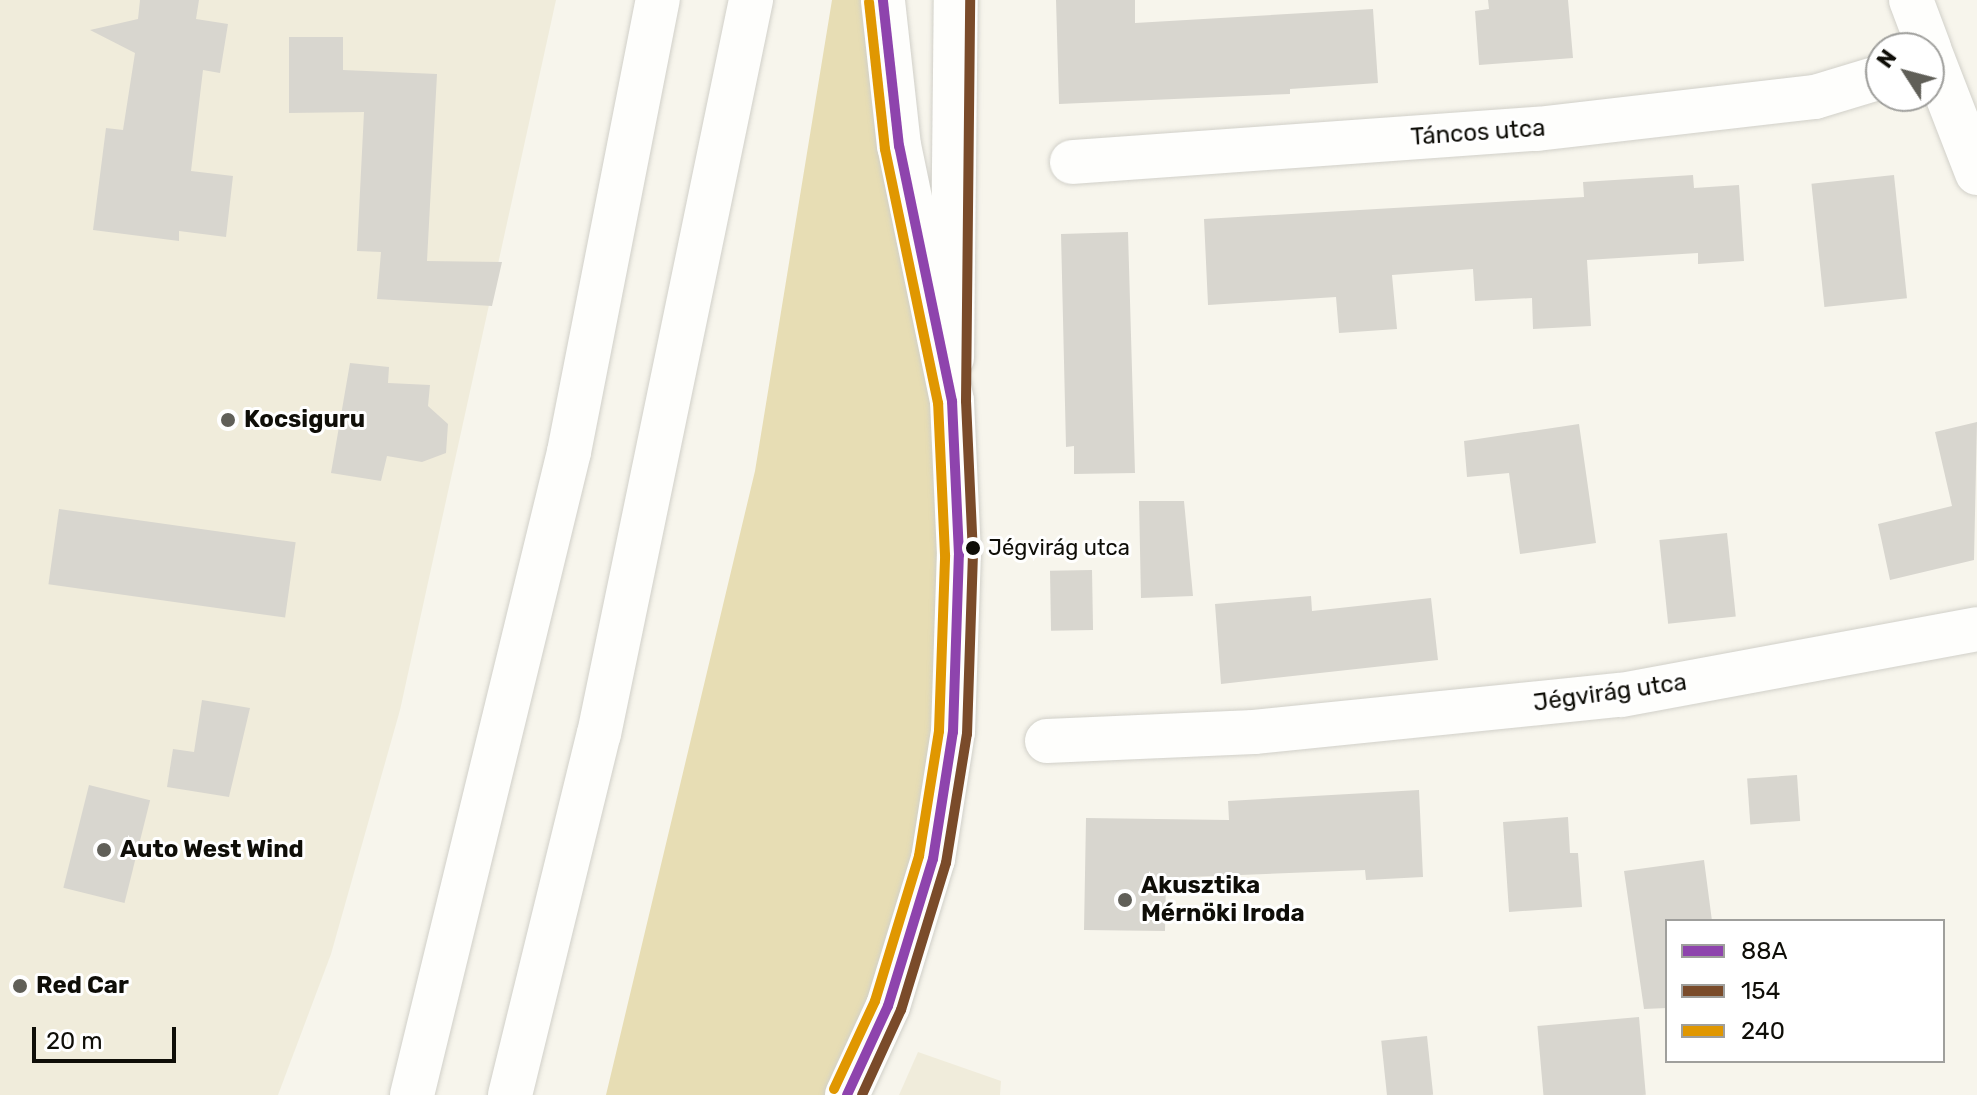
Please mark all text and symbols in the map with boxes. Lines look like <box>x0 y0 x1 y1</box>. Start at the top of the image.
north arrow <box>1865 32 1945 112</box>
text: N <box>1871 44 1902 73</box>
street label: Táncos utca <box>1410 114 1546 152</box>
place label: Kocsiguru <box>244 406 365 434</box>
marker: Kocsiguru <box>219 411 237 429</box>
place label: Jégvirág utca <box>988 535 1130 561</box>
marker: Jégvirág utca <box>965 540 981 556</box>
street label: Jégvirág utca <box>1531 668 1689 718</box>
place label: Auto West Wind <box>120 836 304 864</box>
marker: Auto West Wind <box>95 841 113 859</box>
place label: Akusztika Mérnöki Iroda <box>1141 872 1305 928</box>
marker: Akusztika Mérnöki Iroda <box>1116 891 1134 909</box>
legend <box>1665 919 1945 1063</box>
text: 88A <box>1741 937 1788 965</box>
place label: Red Car <box>36 972 129 1000</box>
marker: Red Car <box>11 977 29 995</box>
text: 154 <box>1741 977 1780 1005</box>
scale bar <box>36 1011 180 1061</box>
text: 240 <box>1741 1017 1785 1045</box>
text: 20 m <box>46 1027 103 1055</box>

